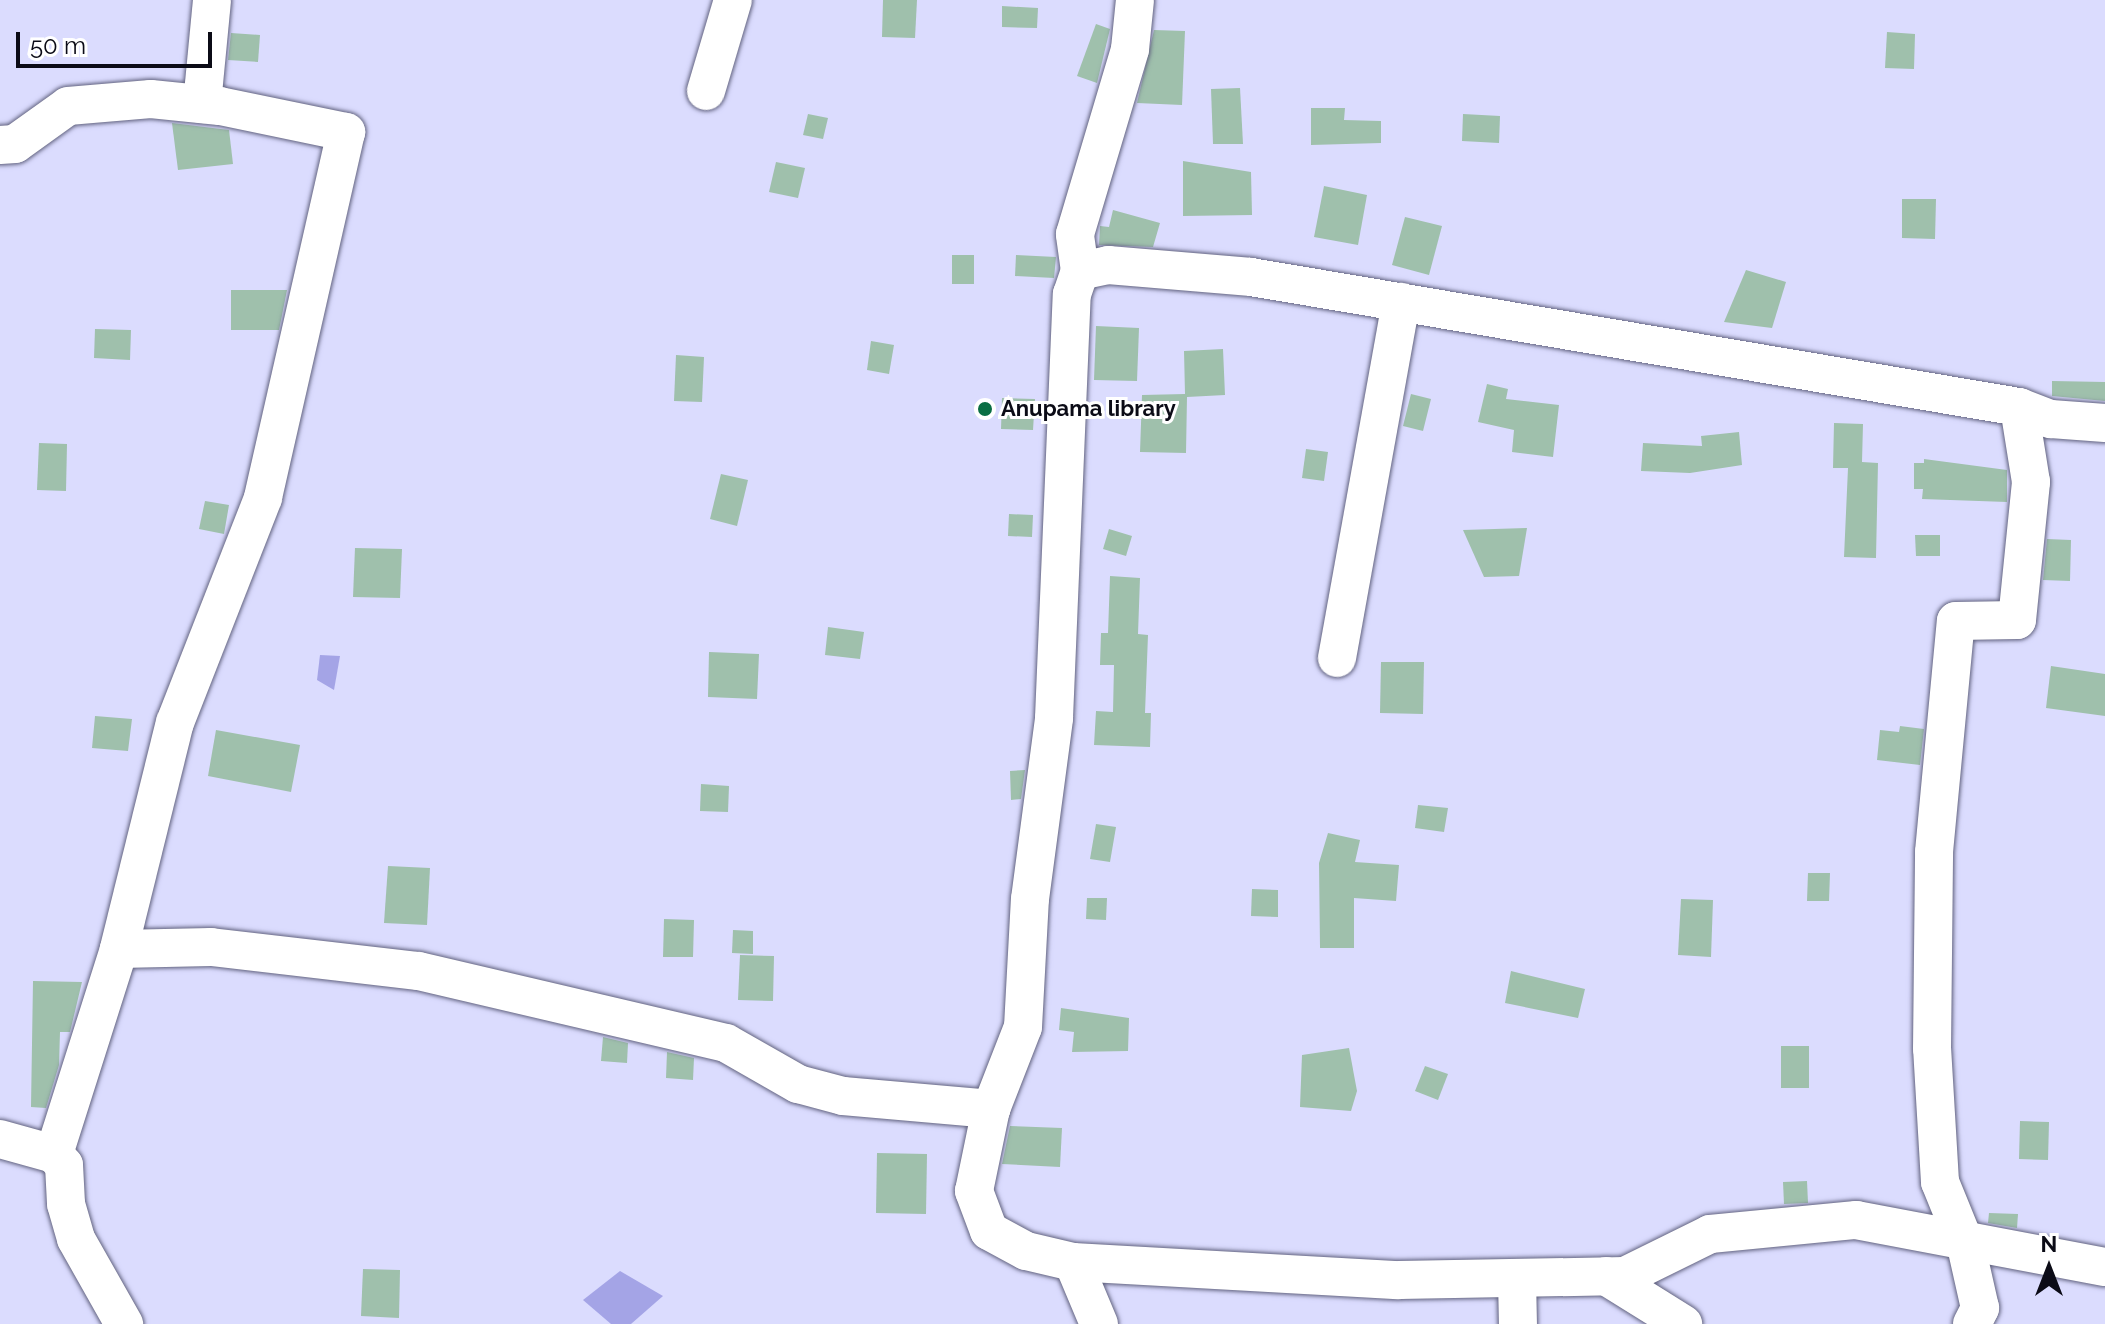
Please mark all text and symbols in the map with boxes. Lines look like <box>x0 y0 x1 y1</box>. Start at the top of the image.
scale bar <box>20 16 216 66</box>
text: 50 m <box>30 31 86 60</box>
place label: Anupama library <box>1001 396 1176 422</box>
marker: Anupama library <box>976 400 994 418</box>
north arrow <box>2009 1228 2089 1308</box>
text: N <box>2041 1231 2057 1257</box>

